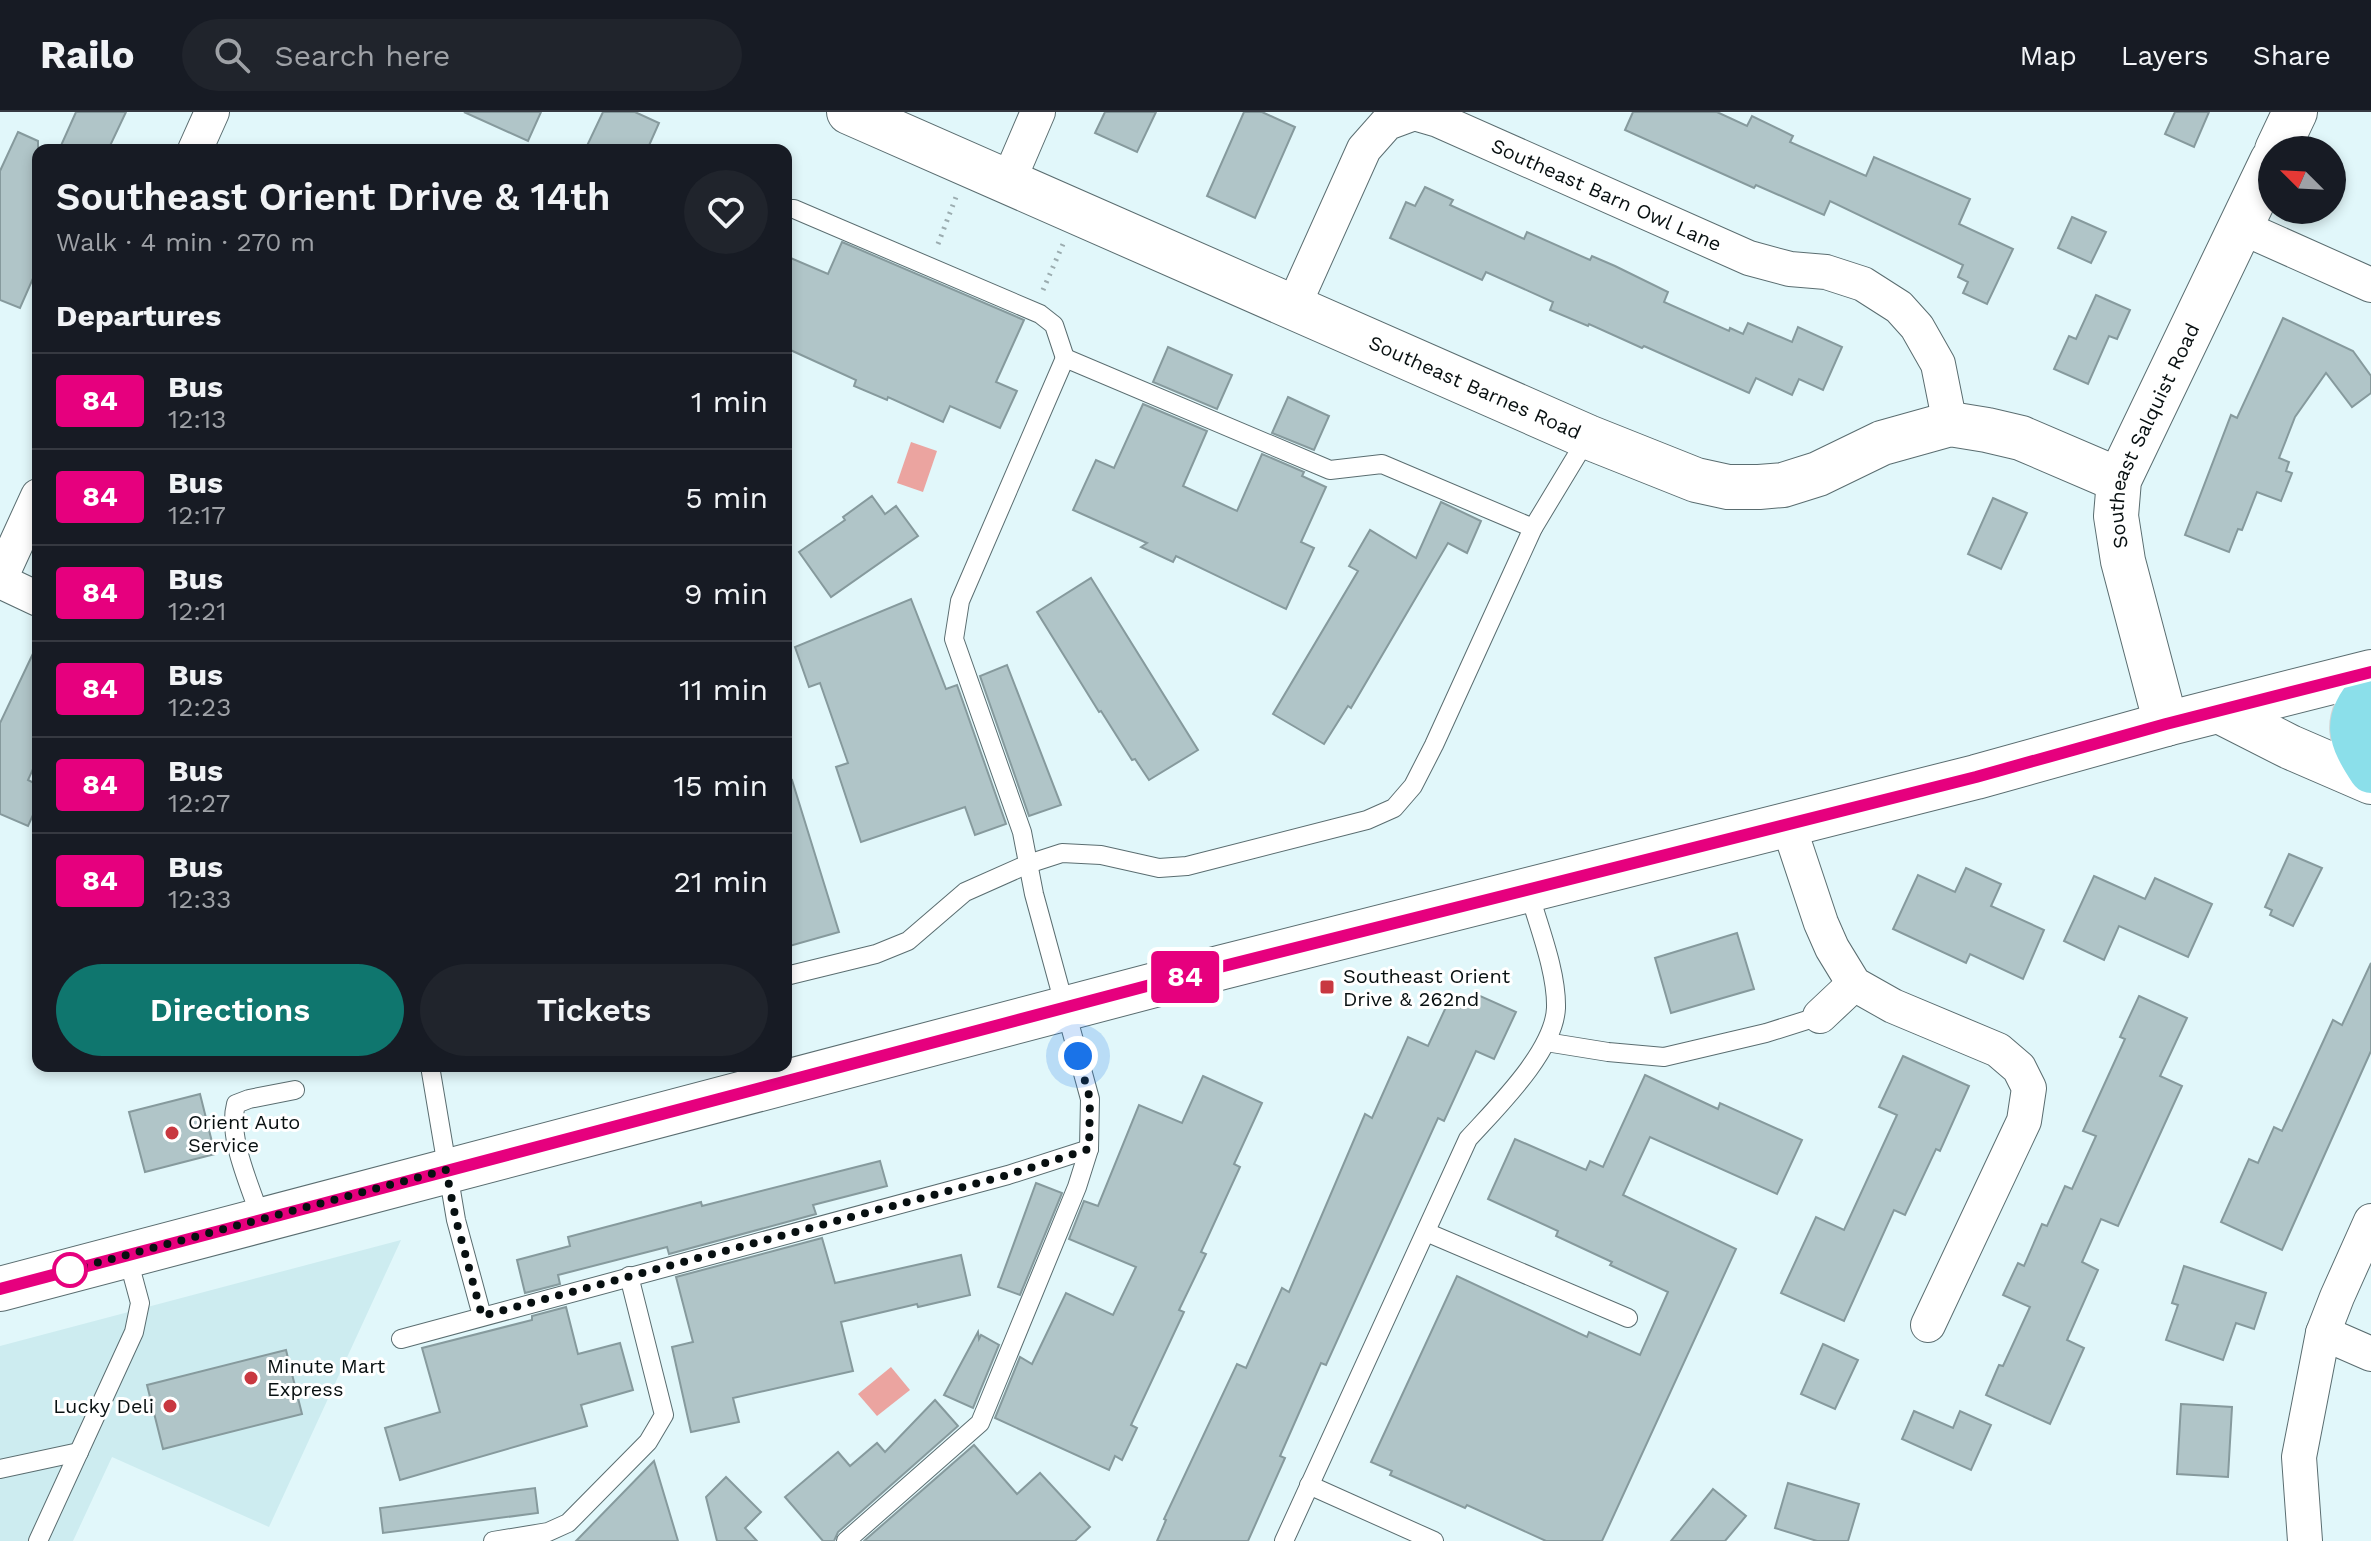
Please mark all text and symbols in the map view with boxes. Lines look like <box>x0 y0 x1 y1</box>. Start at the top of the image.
search box <box>182 19 742 91</box>
text: Railo <box>40 33 134 77</box>
icon: search <box>210 33 254 77</box>
text: Search here <box>274 38 450 73</box>
text: Map <box>2020 39 2077 72</box>
text: Layers <box>2121 39 2209 72</box>
text: Share <box>2253 39 2331 72</box>
street label: Southeast Barn Owl Lane <box>1488 133 1725 256</box>
north arrow <box>2258 136 2346 224</box>
map controls <box>2258 136 2346 224</box>
button: heart <box>684 170 768 254</box>
text: Southeast Orient Drive & 14th <box>56 175 610 219</box>
text: Walk · 4 min · 270 m <box>56 227 315 257</box>
text: Departures <box>56 298 221 333</box>
street label: Southeast Salquist Road <box>2103 319 2204 550</box>
street label: Southeast Barnes Road <box>1365 330 1585 445</box>
text: Bus <box>168 369 223 404</box>
text: 84 <box>82 384 118 417</box>
text: 1 min <box>691 384 768 419</box>
text: 12:13 <box>168 404 226 434</box>
text: Bus <box>168 465 223 500</box>
text: 84 <box>82 480 118 513</box>
text: 5 min <box>685 480 768 515</box>
text: 12:17 <box>168 500 226 530</box>
text: Bus <box>168 561 223 596</box>
text: 84 <box>82 576 118 609</box>
text: 9 min <box>684 576 768 611</box>
text: 12:21 <box>168 596 226 626</box>
text: Bus <box>168 657 223 692</box>
text: 84 <box>82 672 118 705</box>
text: 11 min <box>679 672 768 707</box>
text: 12:23 <box>168 692 231 722</box>
text: Bus <box>168 753 223 788</box>
text: 84 <box>82 768 118 801</box>
text: 15 min <box>673 768 768 803</box>
text: 12:27 <box>168 788 230 818</box>
text: Bus <box>168 849 223 884</box>
text: 84 <box>82 864 118 897</box>
text: 21 min <box>673 864 768 899</box>
text: 12:33 <box>168 884 231 914</box>
line badge: 84 <box>1149 951 1221 1003</box>
text: 84 <box>1167 960 1203 993</box>
button: Directions <box>56 964 404 1056</box>
button: Tickets <box>420 964 768 1056</box>
place label: Southeast Orient Drive & 262nd <box>1343 964 1511 1011</box>
marker: Southeast Orient Drive & 262nd <box>1318 978 1336 996</box>
your location <box>1058 1036 1098 1076</box>
place label: Orient Auto Service <box>188 1110 300 1157</box>
marker: Orient Auto Service <box>163 1124 181 1142</box>
unlabelled marker <box>53 1253 87 1287</box>
place label: Minute Mart Express <box>267 1354 386 1401</box>
marker: Minute Mart Express <box>242 1369 260 1387</box>
place label: Lucky Deli <box>53 1394 154 1418</box>
marker: Lucky Deli <box>161 1397 179 1415</box>

